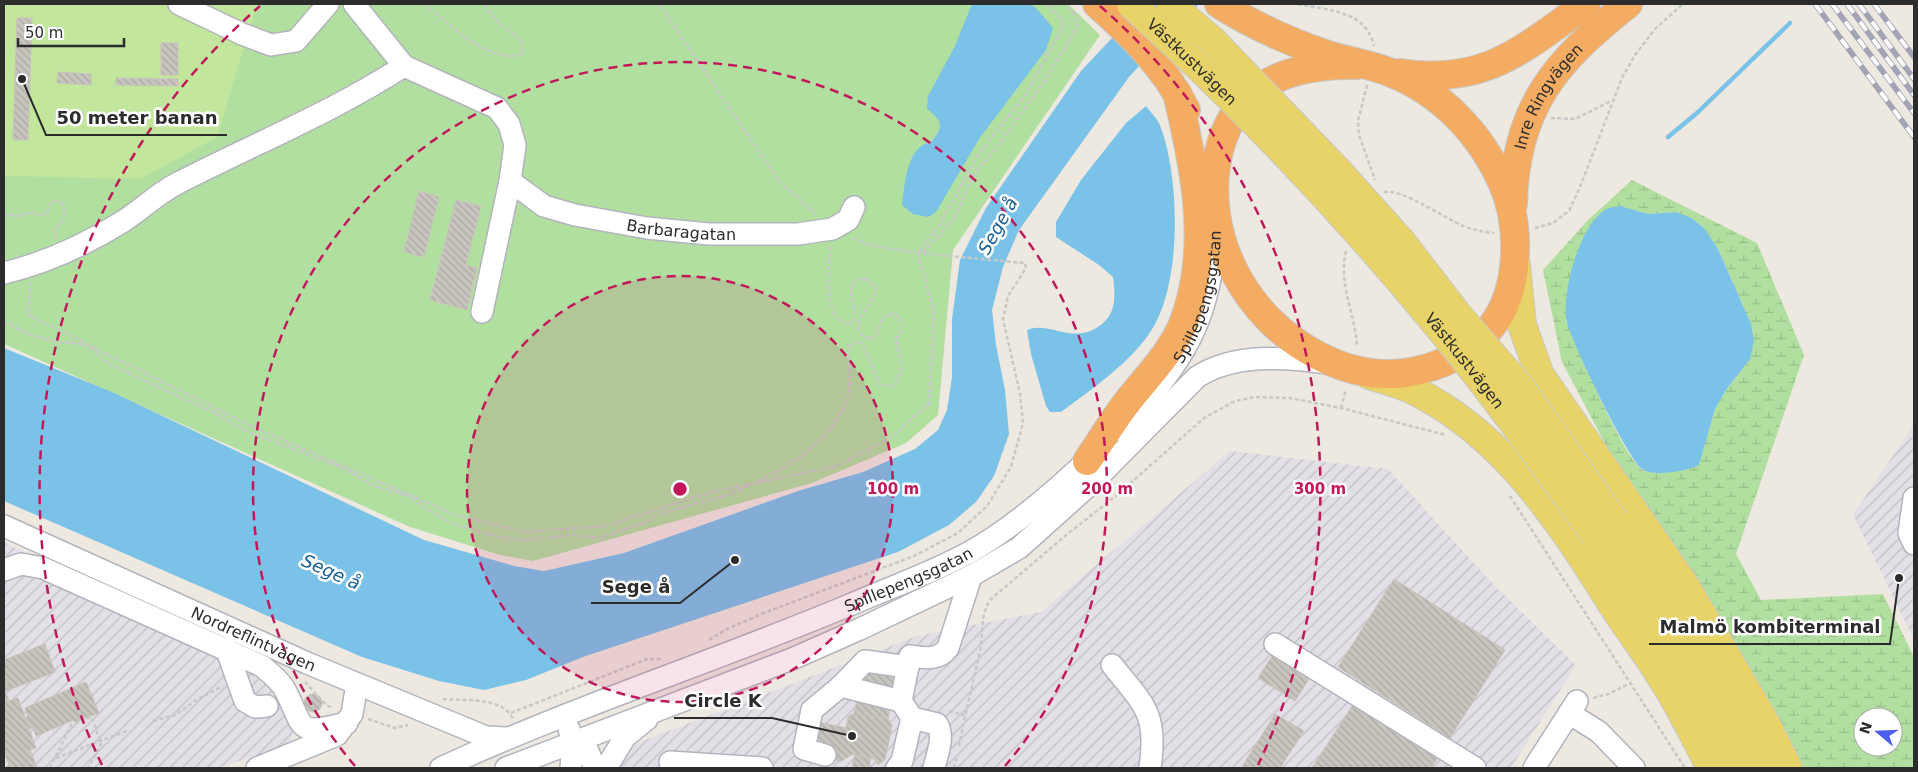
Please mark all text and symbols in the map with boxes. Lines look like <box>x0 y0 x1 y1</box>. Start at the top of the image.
street label: Västkustvägen <box>1143 14 1241 109</box>
scale bar <box>18 15 124 47</box>
text: 50 m <box>25 24 63 42</box>
street label: Inre Ringvägen <box>1511 40 1587 151</box>
callout: 50 meter banan <box>46 102 227 135</box>
text: 50 meter banan <box>56 107 218 128</box>
water label: Sege å <box>973 194 1022 258</box>
street label: Barbaragatan <box>625 215 736 244</box>
street label: Spillepengsgatan <box>1169 230 1225 367</box>
street label: Västkustvägen <box>1421 309 1508 413</box>
centre of rings <box>671 480 689 498</box>
text: 100 m <box>867 480 919 498</box>
text: 200 m <box>1081 480 1133 498</box>
text: 300 m <box>1294 480 1346 498</box>
street label: Spillepengsgatan <box>841 543 976 616</box>
water label: Sege å <box>299 549 364 594</box>
callout: Sege å <box>591 570 680 603</box>
text: Sege å <box>602 576 670 597</box>
street label: Nordreflintvägen <box>188 603 319 676</box>
callout: Malmö kombiterminal <box>1649 611 1890 644</box>
text: Malmö kombiterminal <box>1659 616 1881 637</box>
callout: Circle K <box>674 685 772 718</box>
text: Circle K <box>684 690 763 711</box>
north arrow <box>1853 707 1903 757</box>
text: N <box>1856 720 1875 736</box>

